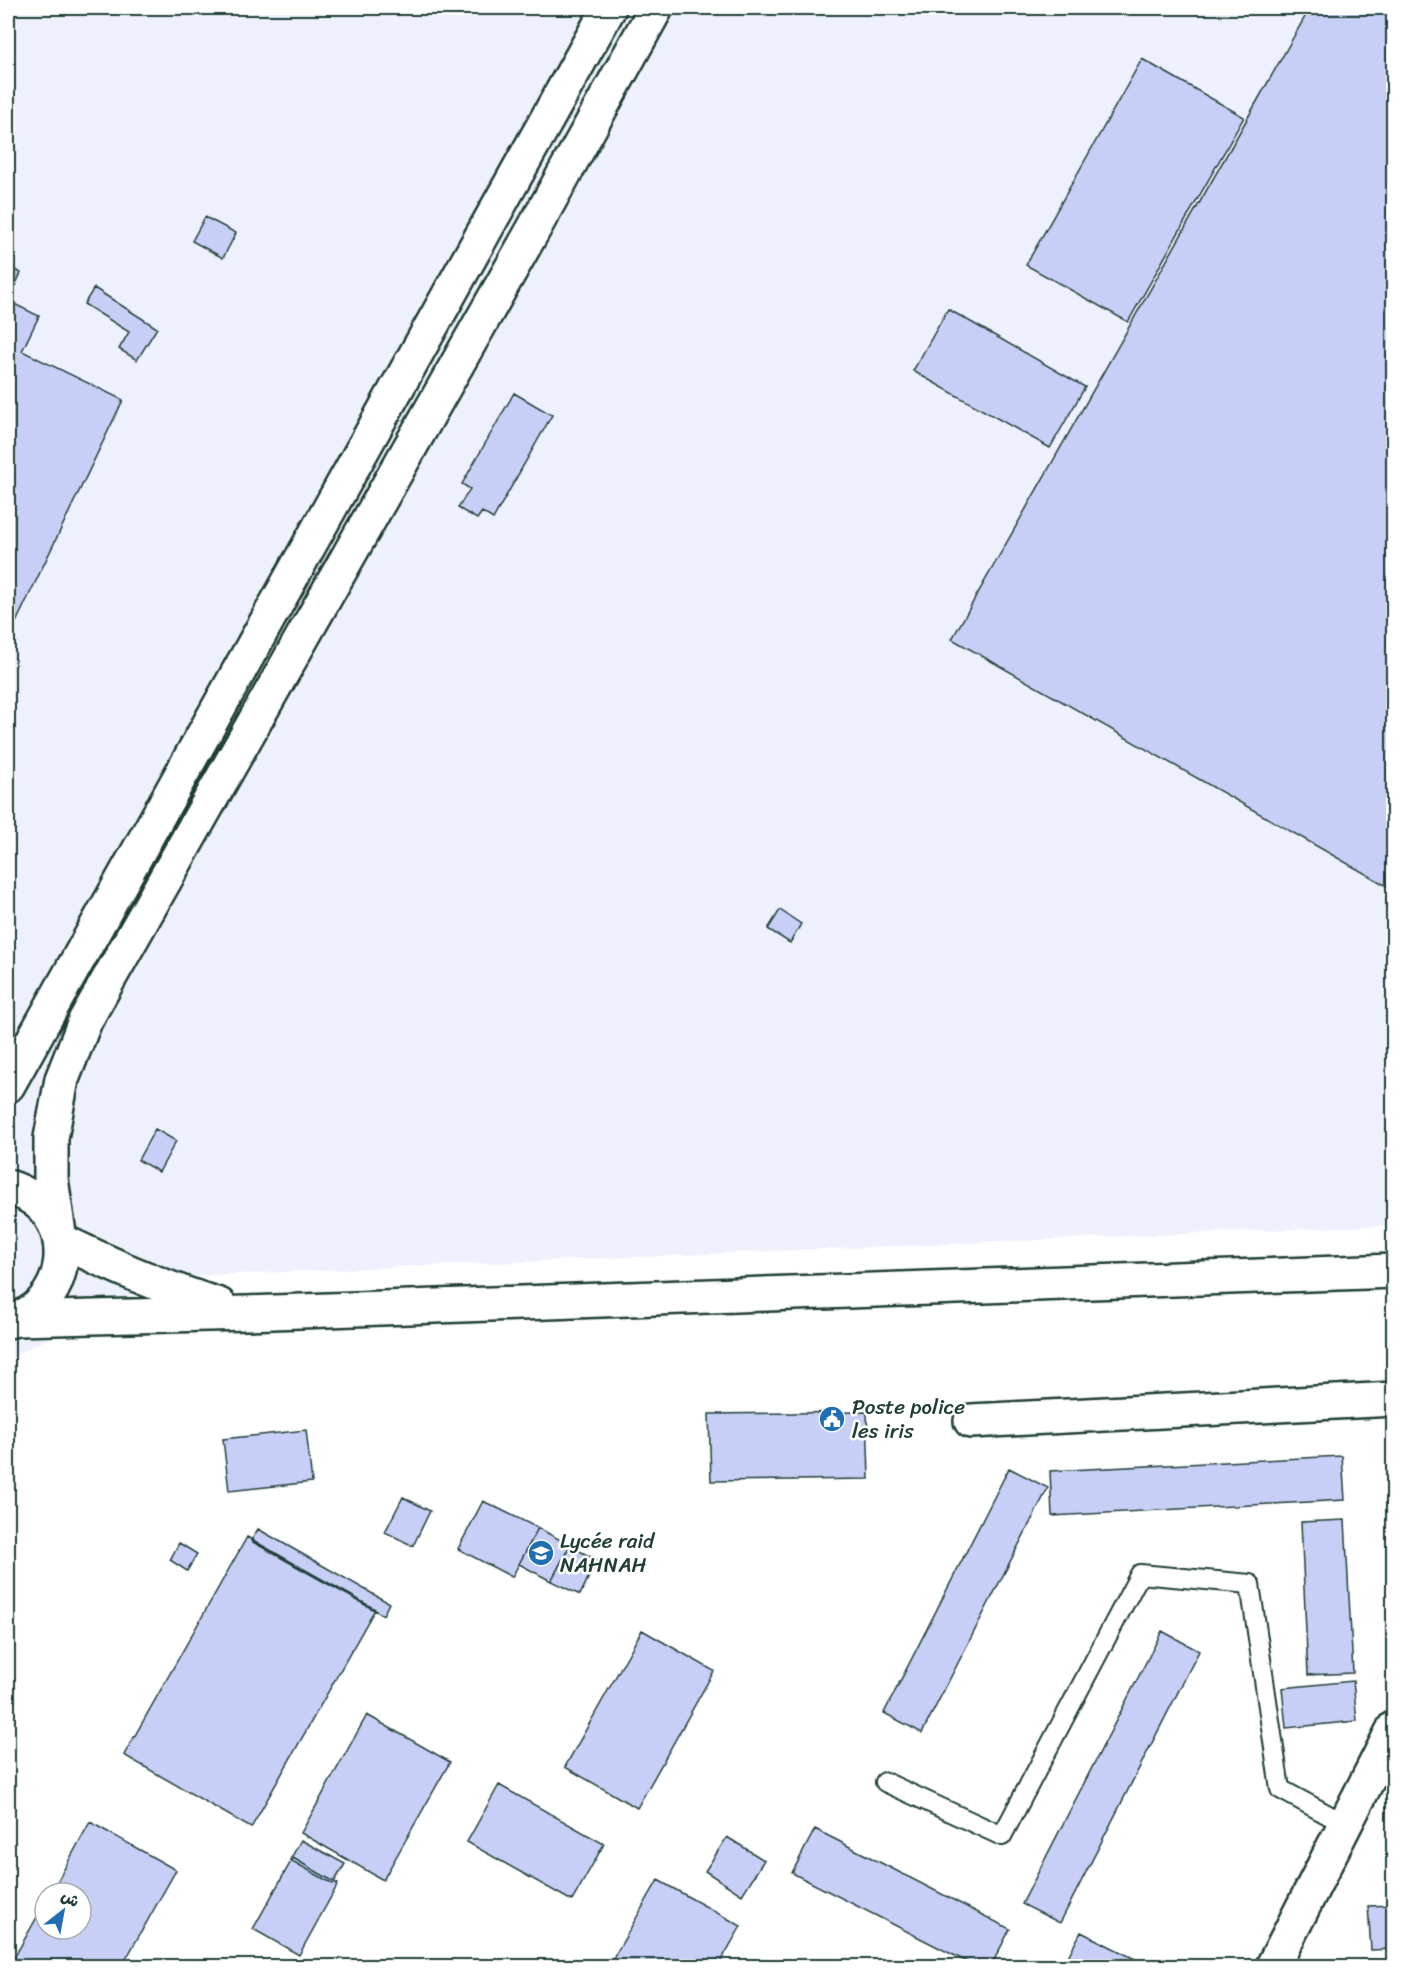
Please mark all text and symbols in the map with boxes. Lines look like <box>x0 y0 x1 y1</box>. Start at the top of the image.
place label: Poste police les iris <box>852 1388 965 1450</box>
public building icon: Poste police les iris <box>817 1404 847 1434</box>
place label: Lycée raid NAHNAH <box>560 1522 656 1584</box>
school or university icon: Lycée raid NAHNAH <box>526 1538 556 1568</box>
north arrow <box>33 1881 93 1941</box>
text: ش <box>55 1882 85 1916</box>

